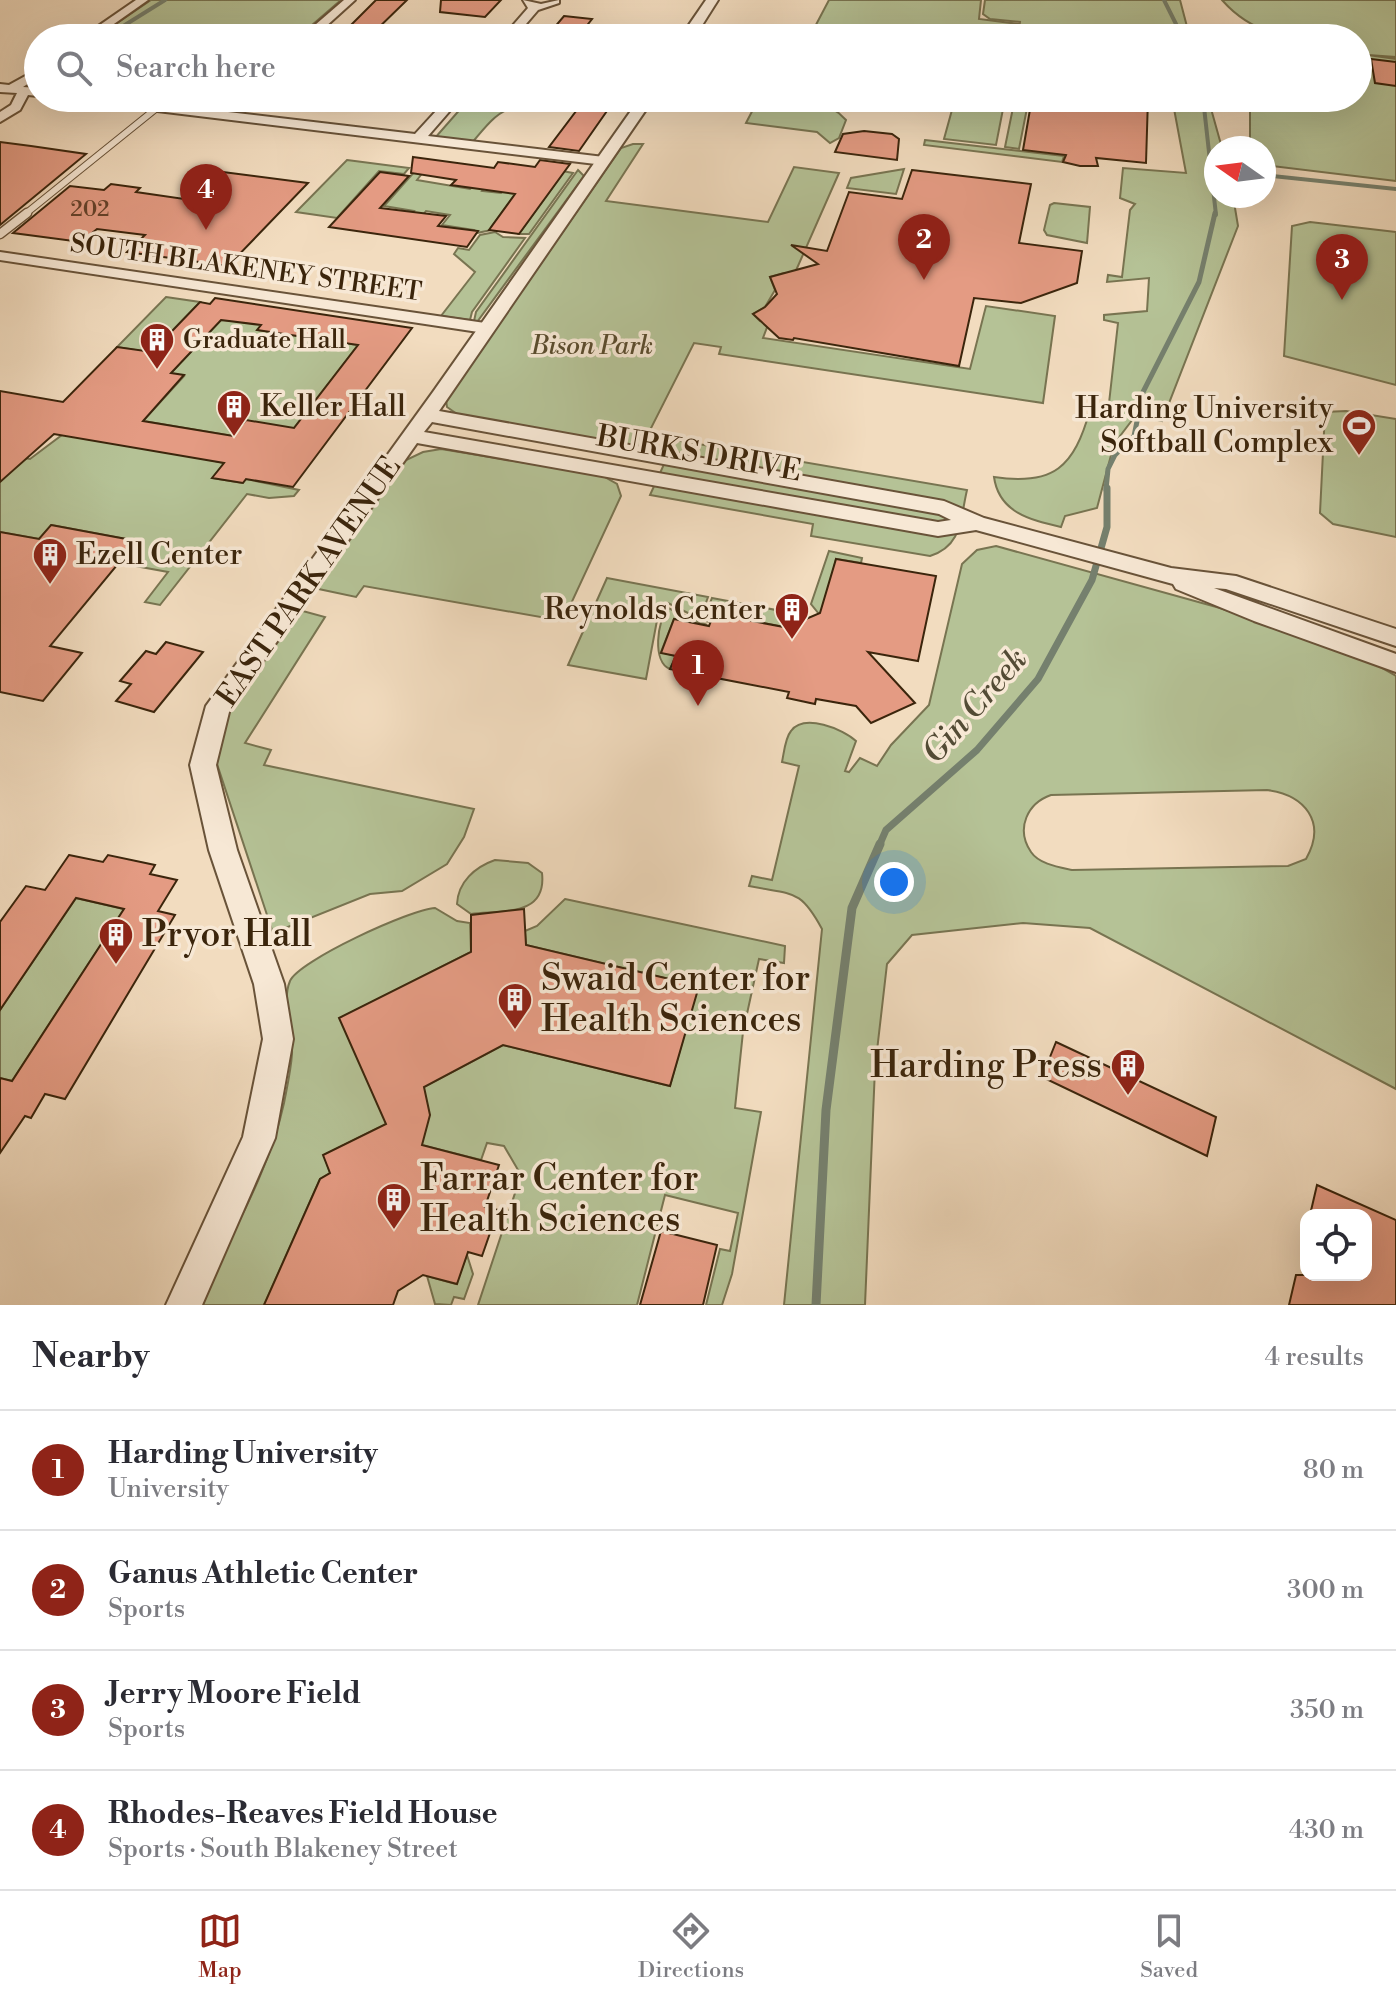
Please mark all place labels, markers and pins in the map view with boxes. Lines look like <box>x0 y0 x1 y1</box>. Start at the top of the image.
pin: 4 <box>180 164 232 230</box>
pin: 2 <box>898 214 950 280</box>
pin: 3 <box>1316 234 1368 300</box>
building icon: Graduate Hall <box>138 321 176 371</box>
place label: Graduate Hall <box>183 324 346 356</box>
building icon: Keller Hall <box>215 388 253 438</box>
place label: Keller Hall <box>260 388 406 426</box>
place label: Harding University Softball Complex <box>1075 390 1334 462</box>
sports icon: Harding University Softball Complex <box>1340 407 1378 457</box>
building icon: Ezell Center <box>31 536 69 586</box>
place label: Ezell Center <box>76 536 242 574</box>
place label: Reynolds Center <box>544 591 766 629</box>
building icon: Reynolds Center <box>773 591 811 641</box>
pin: 1 <box>672 640 724 706</box>
place label: Pryor Hall <box>142 913 312 958</box>
building icon: Pryor Hall <box>97 916 135 966</box>
place label: Swaid Center for Health Sciences <box>541 957 810 1043</box>
building icon: Swaid Center for Health Sciences <box>496 981 534 1031</box>
place label: Harding Press <box>870 1044 1102 1089</box>
building icon: Harding Press <box>1109 1047 1147 1097</box>
place label: Farrar Center for Health Sciences <box>420 1157 699 1243</box>
building icon: Farrar Center for Health Sciences <box>375 1181 413 1231</box>

